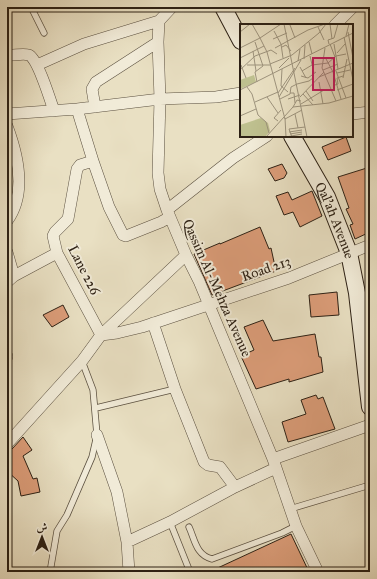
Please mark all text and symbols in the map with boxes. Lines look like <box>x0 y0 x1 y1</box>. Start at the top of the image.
inset map <box>240 24 353 137</box>
street label: Qal'ah Avenue <box>312 179 358 260</box>
street label: Qassim Al-Mehza Avenue <box>179 217 255 360</box>
street label: Lane 226 <box>64 242 104 298</box>
street label: Road 213 <box>239 253 293 285</box>
north arrow <box>22 517 62 557</box>
text: ش <box>37 521 48 534</box>

